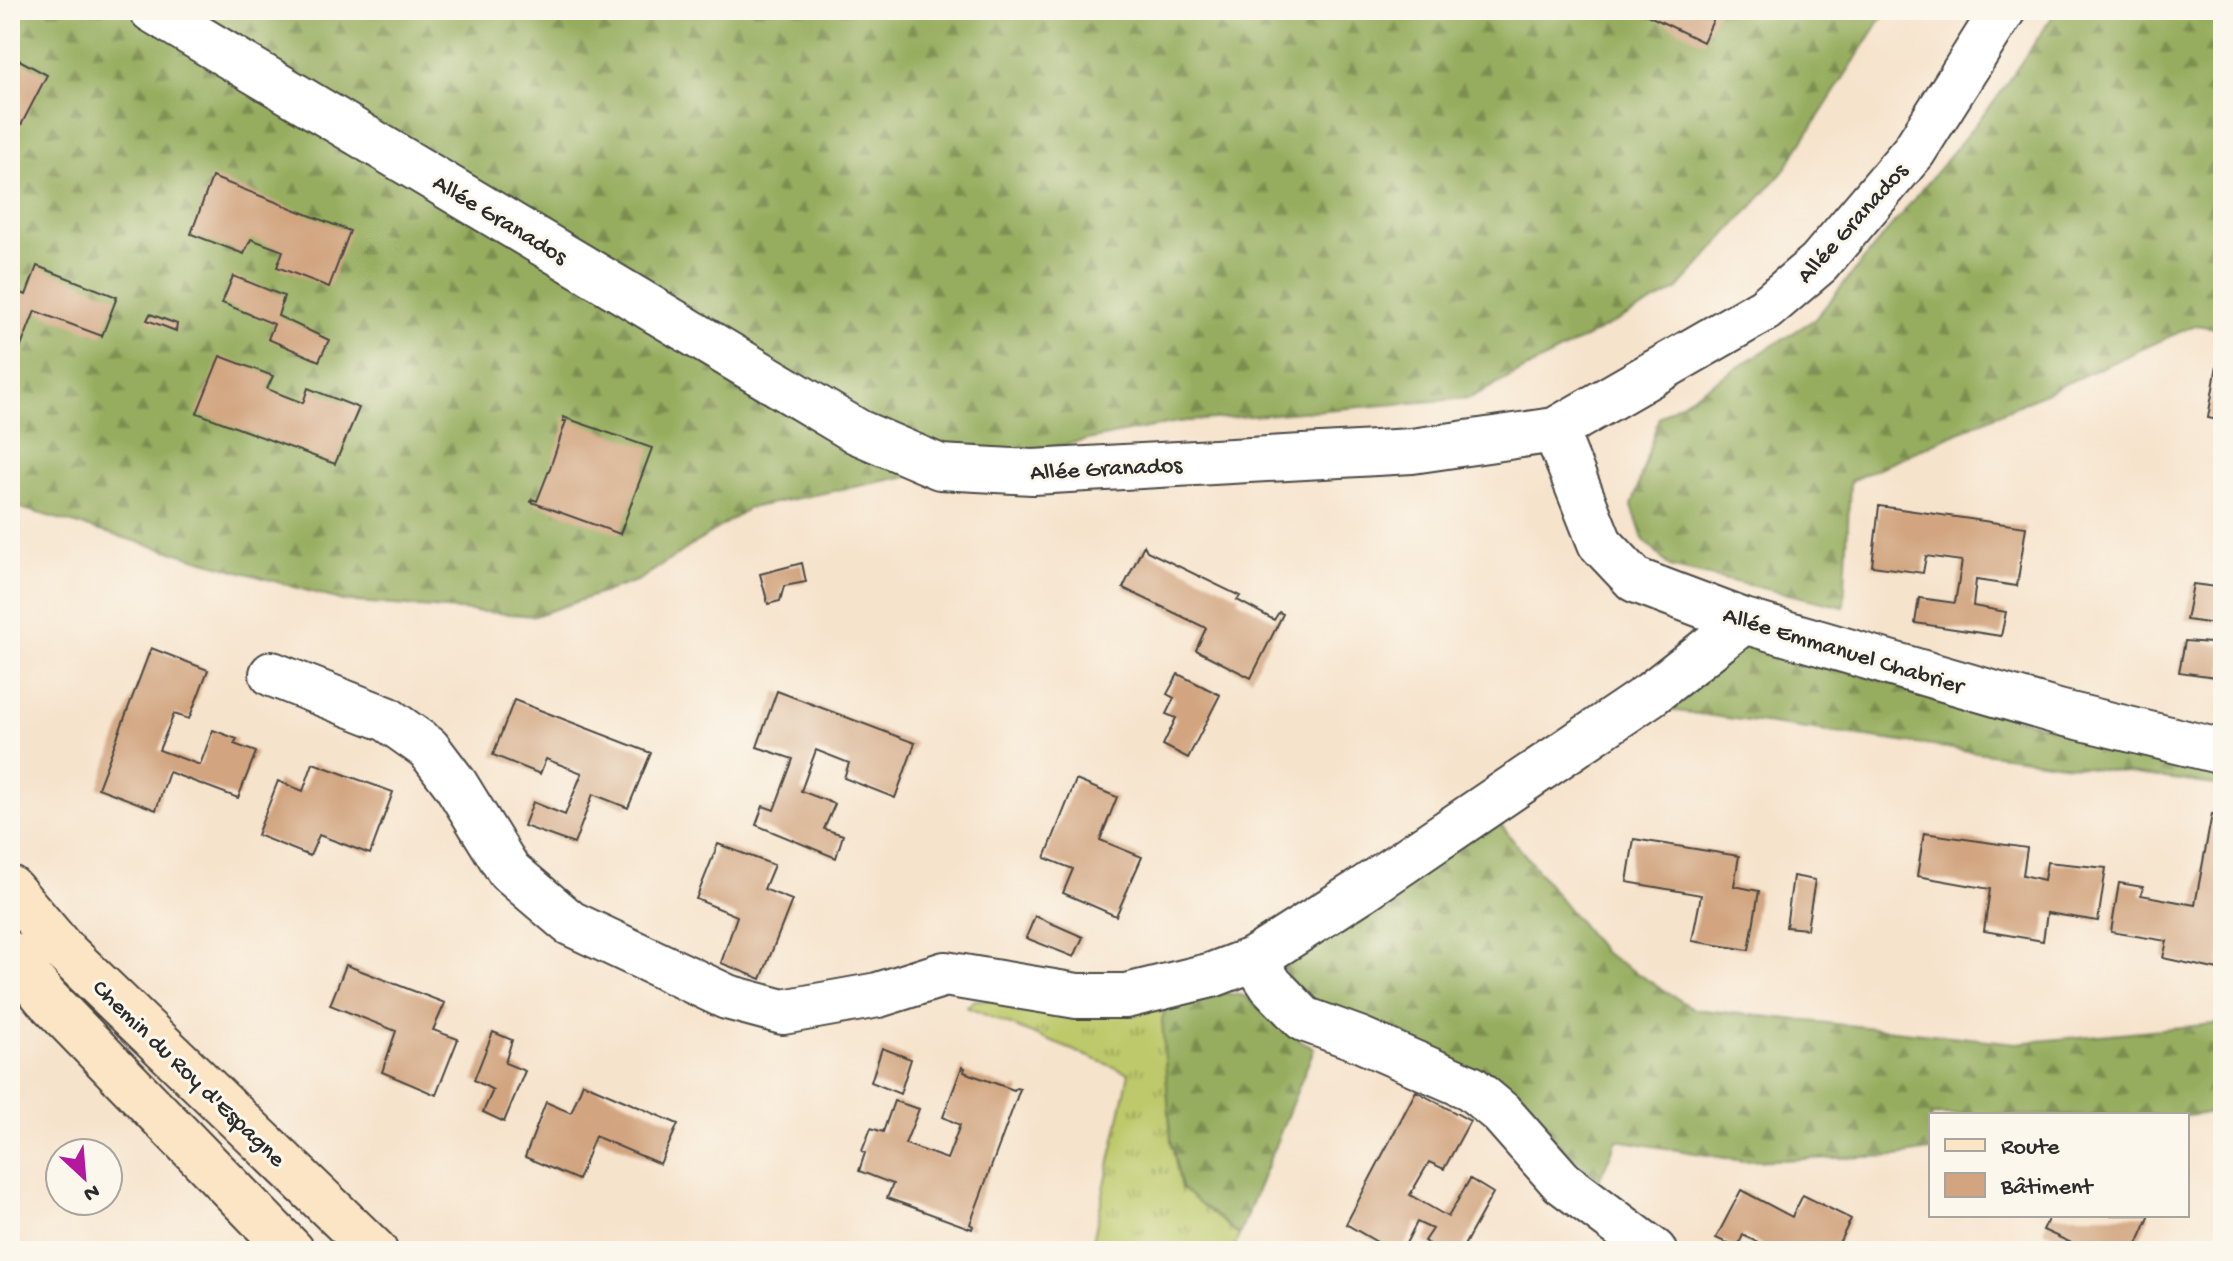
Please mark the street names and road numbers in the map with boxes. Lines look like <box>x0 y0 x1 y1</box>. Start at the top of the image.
street label: Allée Granados <box>1792 157 1916 291</box>
street label: Allée Granados <box>426 169 573 273</box>
street label: Allée Granados <box>1029 452 1184 489</box>
street label: Allée Emmanuel Chabrier <box>1719 602 1969 703</box>
street label: Chemin du Roy d'Espagne <box>85 975 291 1175</box>

